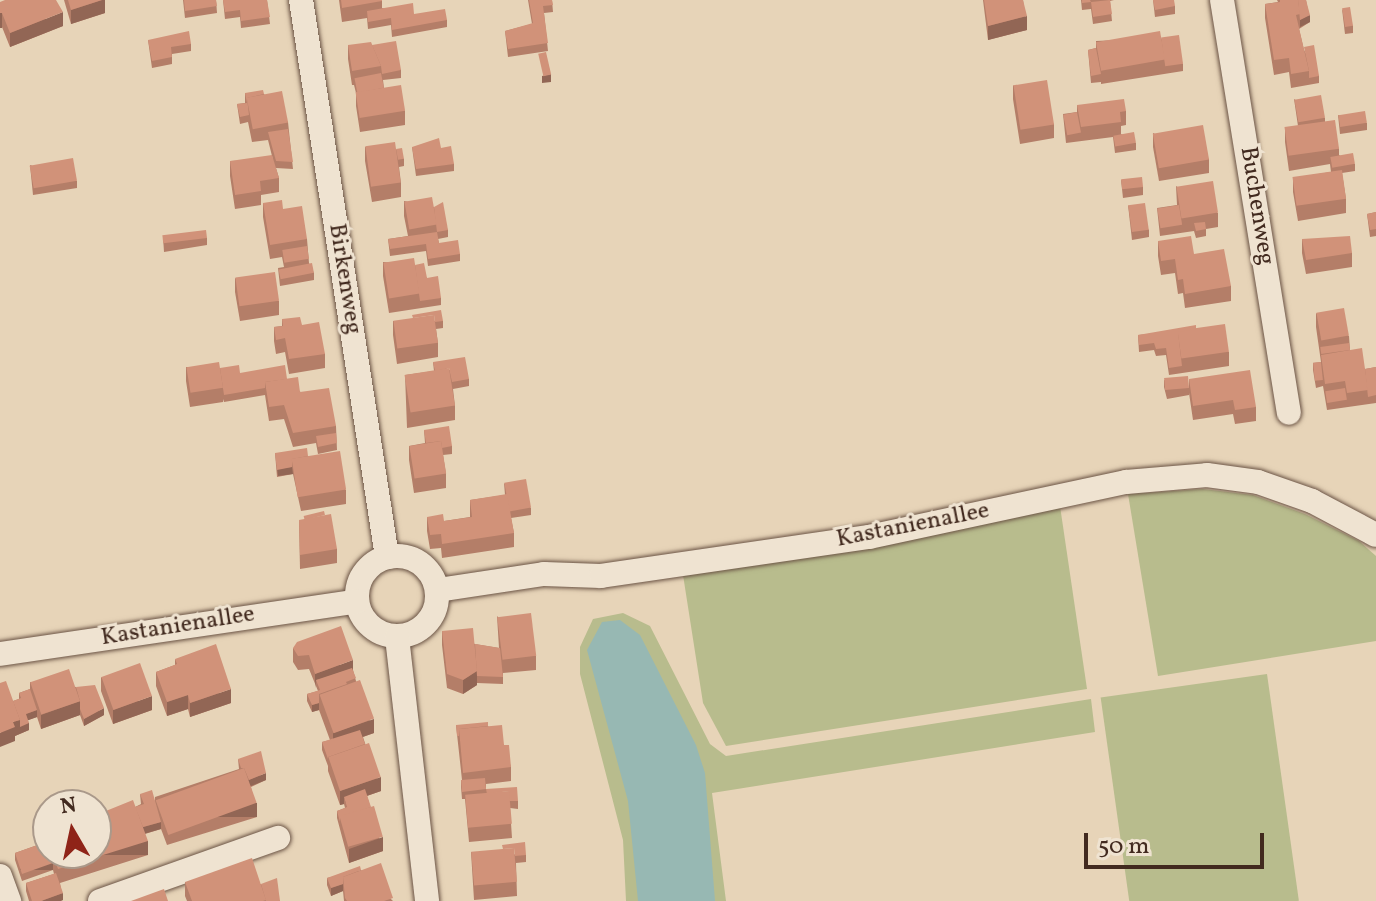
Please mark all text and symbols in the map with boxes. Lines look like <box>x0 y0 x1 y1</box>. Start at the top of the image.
street label: Buchenweg <box>1232 145 1280 267</box>
street label: Birkenweg <box>321 222 367 336</box>
street label: Kastanienallee <box>834 497 992 555</box>
street label: Kastanienallee <box>99 601 257 653</box>
north arrow <box>32 789 112 869</box>
text: N <box>58 790 79 823</box>
scale bar <box>1088 817 1268 867</box>
text: 50 m <box>1098 830 1150 864</box>

